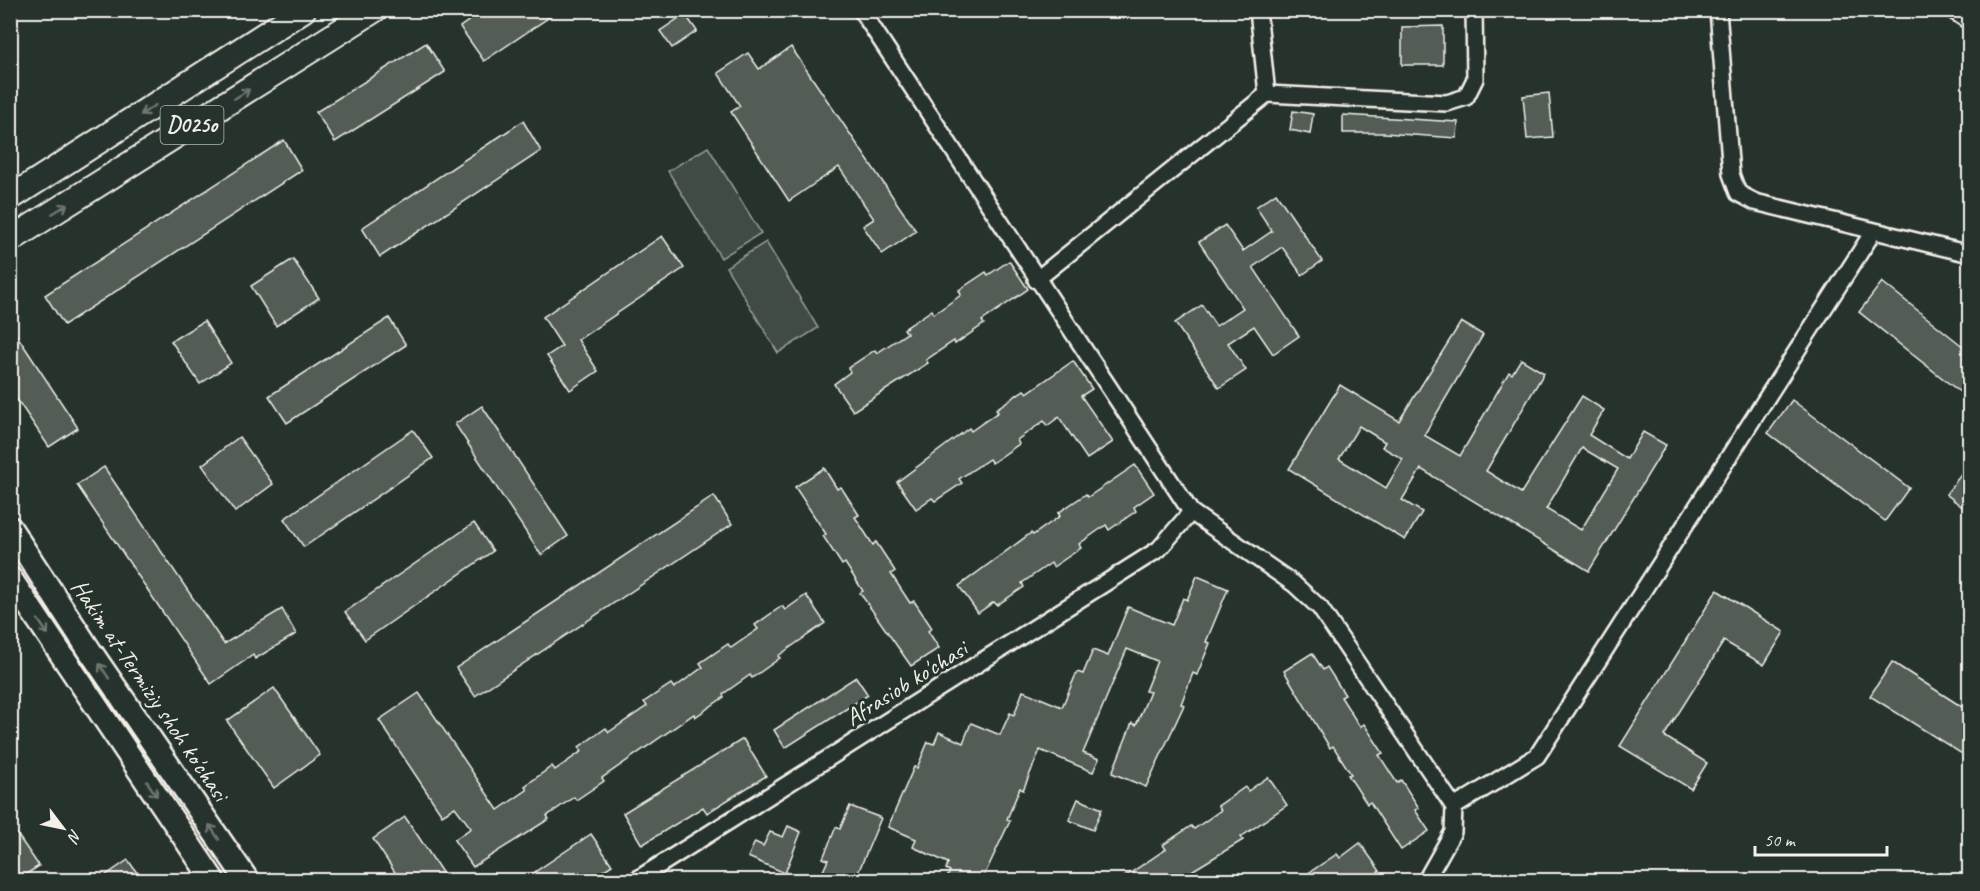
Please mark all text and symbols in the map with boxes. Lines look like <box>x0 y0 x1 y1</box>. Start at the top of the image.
one-way arrow <box>234 87 251 100</box>
one-way arrow <box>140 104 157 116</box>
road number: D025o <box>160 106 224 144</box>
one-way arrow <box>51 203 68 215</box>
street label: Hakim at-Termiziy shoh ko'chasi <box>65 573 237 809</box>
one-way arrow <box>37 618 49 635</box>
street label: Afrasiob ko'chasi <box>839 632 975 732</box>
one-way arrow <box>98 663 110 680</box>
one-way arrow <box>146 780 158 797</box>
north arrow <box>33 798 93 858</box>
scale bar <box>1755 819 1887 857</box>
one-way arrow <box>208 824 220 841</box>
text: N <box>62 826 86 848</box>
text: 50 m <box>1764 829 1797 851</box>

